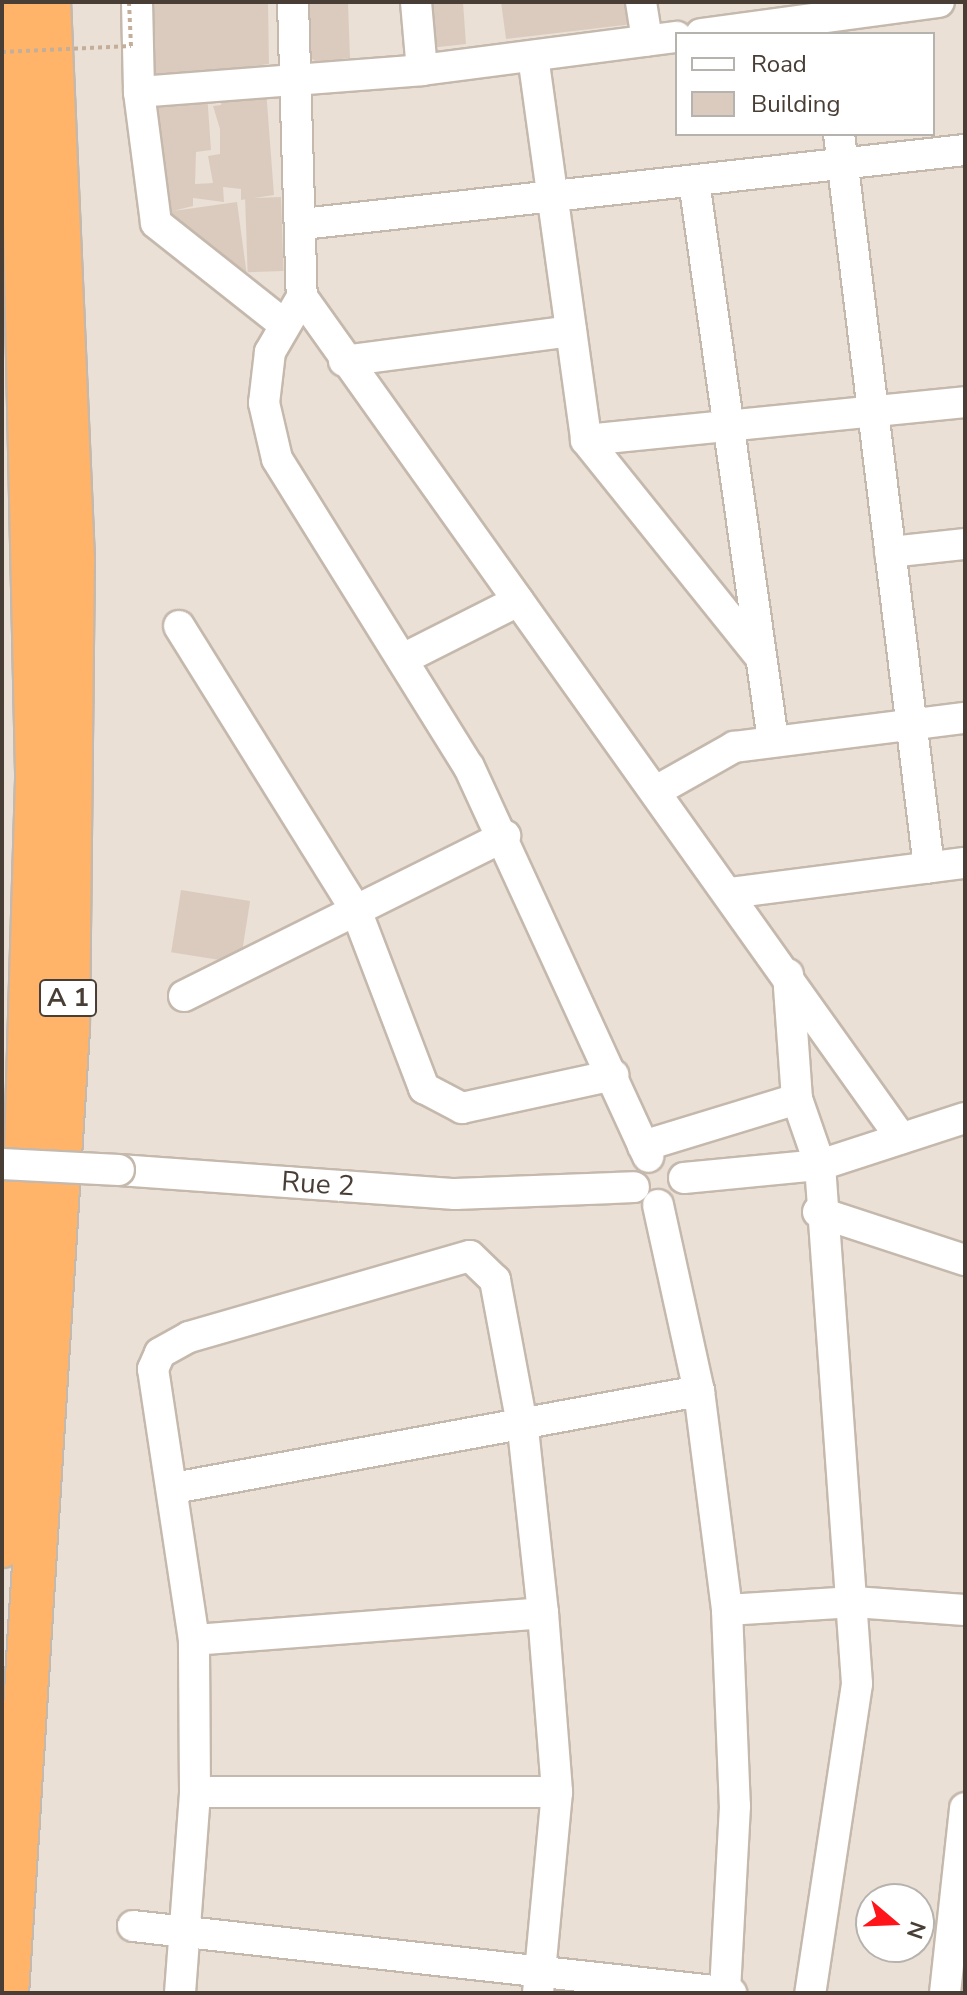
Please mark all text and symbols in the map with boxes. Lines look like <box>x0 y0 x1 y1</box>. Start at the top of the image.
legend <box>675 32 935 136</box>
text: Road <box>751 48 807 80</box>
text: Building <box>751 88 841 120</box>
road number: A 1 <box>38 976 98 1020</box>
street label: Rue 2 <box>280 1165 356 1203</box>
north arrow <box>855 1883 935 1963</box>
text: N <box>899 1917 933 1943</box>

